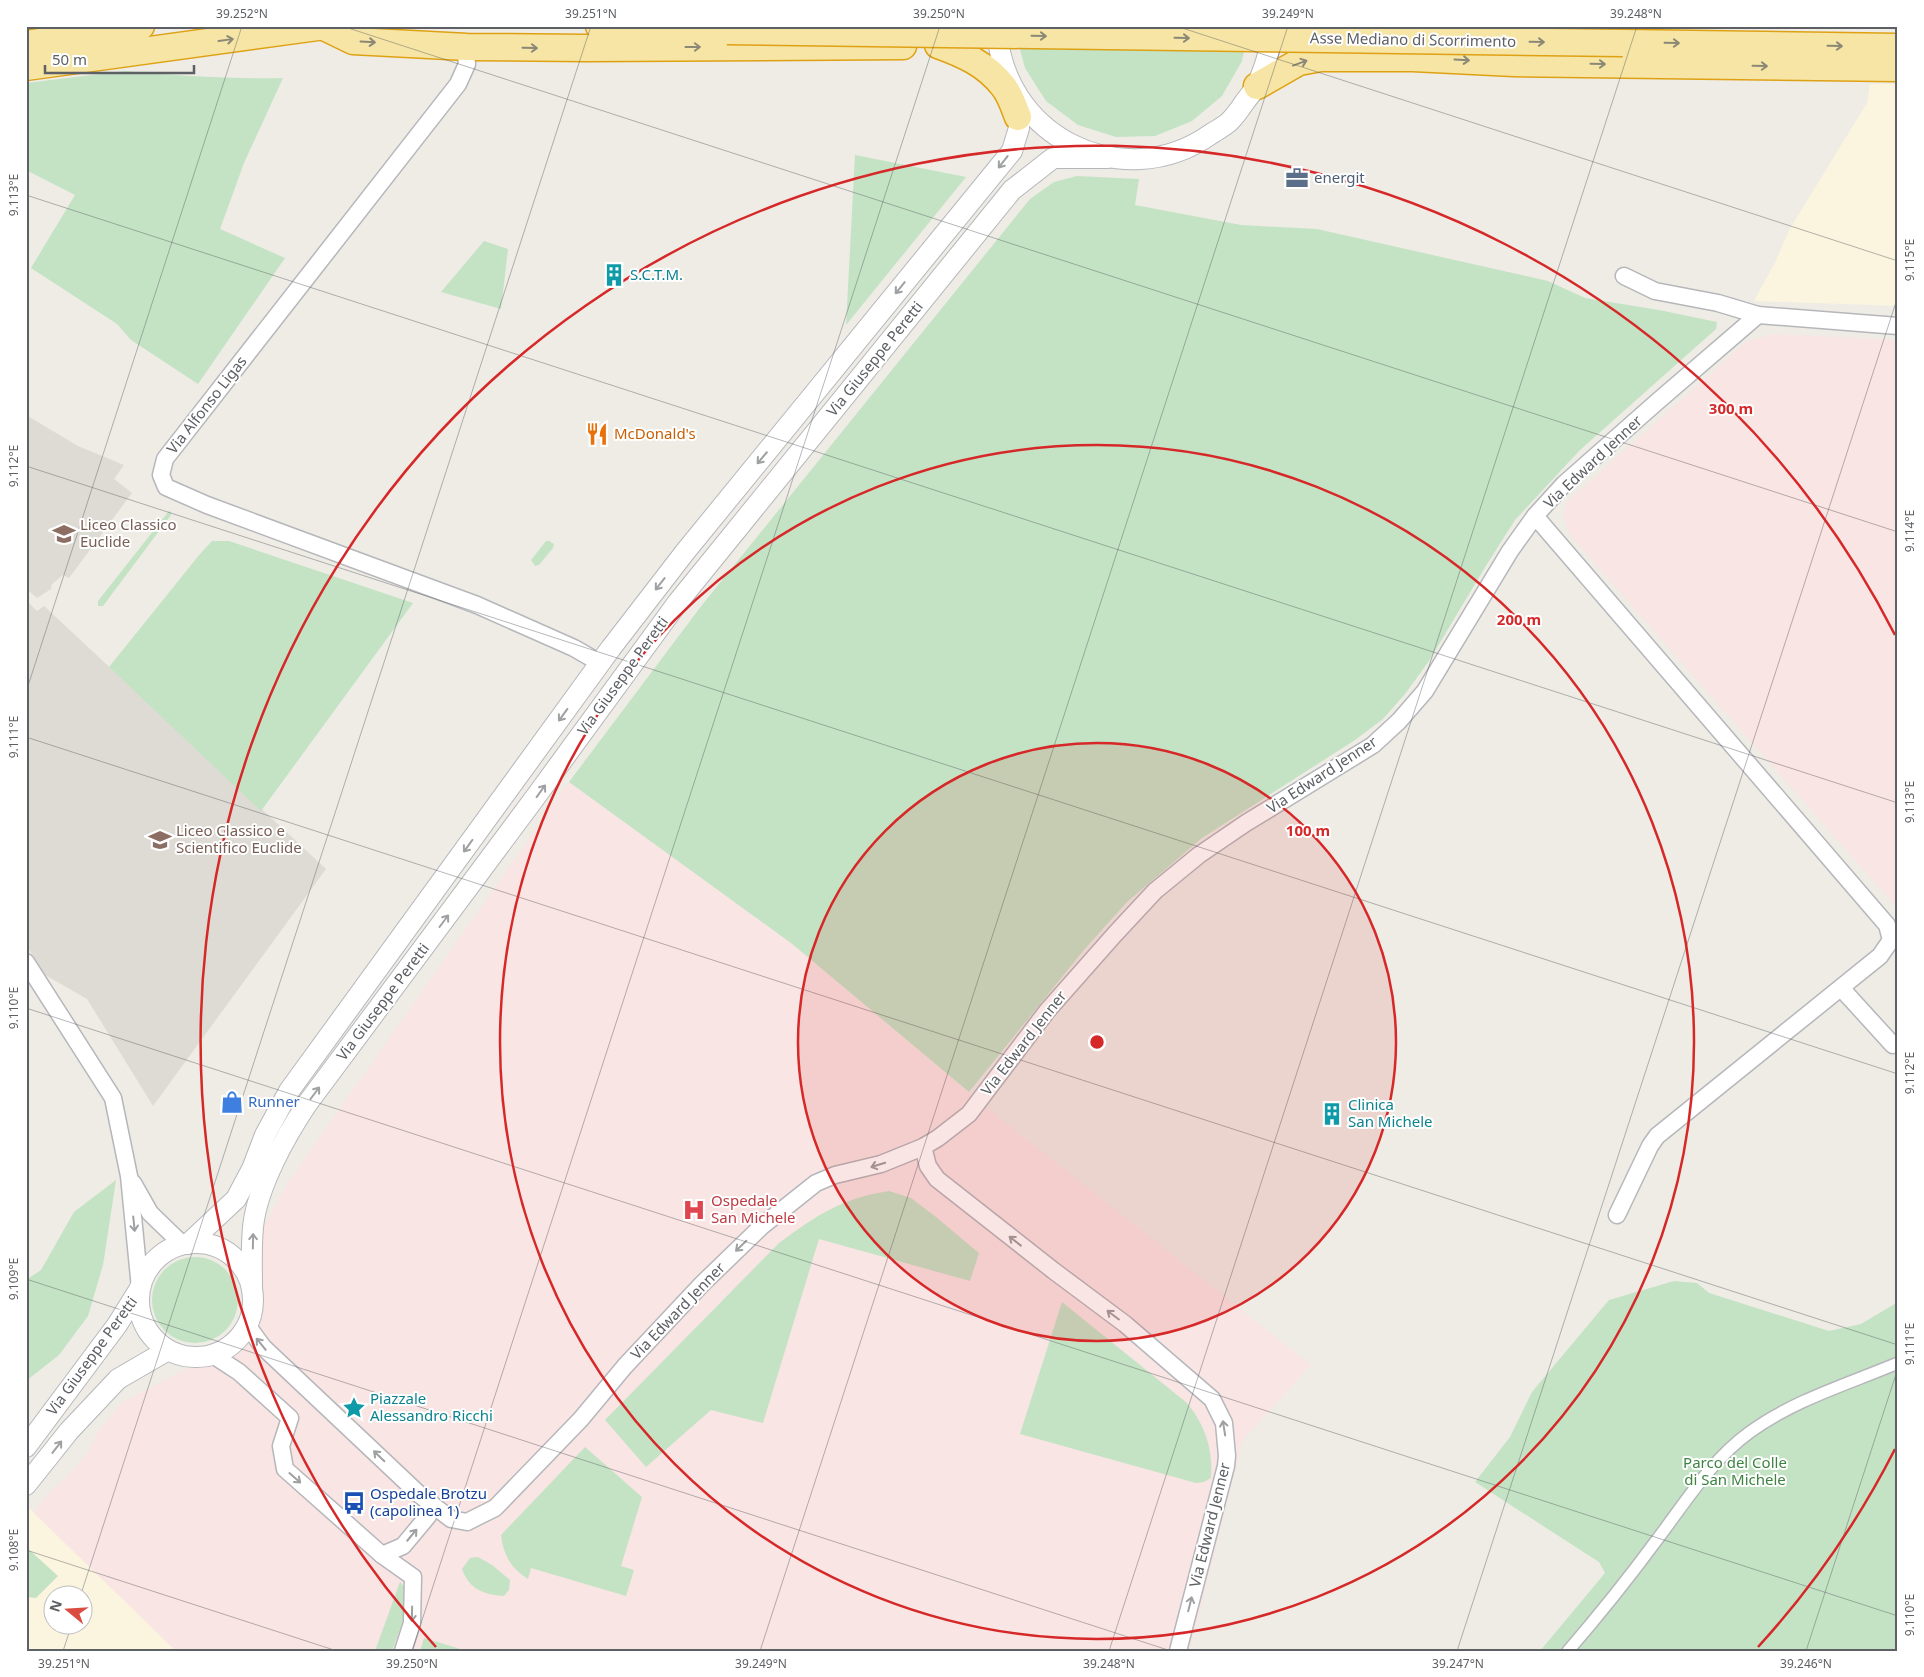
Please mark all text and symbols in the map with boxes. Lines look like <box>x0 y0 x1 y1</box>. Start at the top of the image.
text: 39.252°N <box>216 5 268 22</box>
text: 39.251°N <box>565 5 617 22</box>
text: 39.250°N <box>913 5 965 22</box>
text: 39.249°N <box>1262 5 1314 22</box>
text: 39.248°N <box>1610 5 1662 22</box>
street label: Asse Mediano di Scorrimento <box>1310 27 1516 51</box>
one-way arrow <box>1030 31 1046 41</box>
one-way arrow <box>1173 33 1189 43</box>
one-way arrow <box>217 34 233 44</box>
one-way arrow <box>360 37 376 46</box>
one-way arrow <box>1528 37 1544 47</box>
one-way arrow <box>1664 38 1680 48</box>
one-way arrow <box>1826 41 1842 51</box>
scale bar <box>45 42 194 74</box>
one-way arrow <box>684 42 700 52</box>
one-way arrow <box>522 43 538 53</box>
text: 50 m <box>52 49 87 69</box>
one-way arrow <box>1453 56 1469 65</box>
one-way arrow <box>1291 58 1307 68</box>
one-way arrow <box>1589 59 1605 69</box>
one-way arrow <box>1752 61 1768 70</box>
one-way arrow <box>997 155 1008 168</box>
office icon: energit <box>1284 165 1310 191</box>
place label: energit <box>1314 167 1365 187</box>
text: 9.113°E <box>5 174 22 216</box>
text: 9.115°E <box>1901 239 1918 281</box>
building icon: S.C.T.M. <box>601 262 627 288</box>
place label: S.C.T.M. <box>630 264 683 284</box>
one-way arrow <box>895 281 906 294</box>
street label: Via Giuseppe Peretti <box>822 297 927 420</box>
street label: Via Alfonso Ligas <box>162 351 251 457</box>
text: 300 m <box>1709 398 1753 418</box>
street label: Via Edward Jenner <box>1539 410 1646 512</box>
restaurant icon: McDonald's <box>584 421 610 447</box>
place label: McDonald's <box>614 423 696 443</box>
text: 9.112°E <box>5 445 22 487</box>
one-way arrow <box>757 451 768 464</box>
text: 9.114°E <box>1901 510 1918 552</box>
place label: Liceo Classico Euclide <box>80 514 177 551</box>
school or university icon: Liceo Classico Euclide <box>51 521 77 547</box>
one-way arrow <box>655 577 665 591</box>
text: 200 m <box>1497 609 1541 629</box>
street label: Via Giuseppe Peretti <box>572 612 672 739</box>
one-way arrow <box>558 707 568 721</box>
text: 9.111°E <box>5 716 22 758</box>
street label: Via Edward Jenner <box>1262 731 1380 817</box>
text: 9.113°E <box>1901 781 1918 823</box>
one-way arrow <box>535 785 546 798</box>
place label: Liceo Classico e Scientifico Euclide <box>176 820 302 857</box>
text: 100 m <box>1286 820 1330 840</box>
school or university icon: Liceo Classico e Scientifico Euclide <box>147 827 173 853</box>
one-way arrow <box>463 839 473 853</box>
one-way arrow <box>438 915 449 928</box>
street label: Via Giuseppe Peretti <box>331 939 433 1064</box>
street label: Via Edward Jenner <box>976 986 1070 1099</box>
text: 9.110°E <box>5 987 22 1029</box>
centre of rings <box>1088 1033 1106 1051</box>
text: 9.112°E <box>1901 1052 1918 1094</box>
one-way arrow <box>310 1086 320 1100</box>
shop icon: Runner <box>219 1089 245 1115</box>
place label: Runner <box>248 1091 300 1111</box>
place label: Clinica San Michele <box>1348 1094 1433 1131</box>
building icon: Clinica San Michele <box>1319 1101 1345 1127</box>
one-way arrow <box>870 1160 886 1170</box>
place label: Ospedale San Michele <box>711 1190 796 1227</box>
hospital icon: Ospedale San Michele <box>681 1197 707 1223</box>
one-way arrow <box>129 1216 139 1232</box>
one-way arrow <box>248 1233 257 1249</box>
one-way arrow <box>1008 1236 1022 1246</box>
one-way arrow <box>735 1240 748 1252</box>
street label: Via Edward Jenner <box>626 1257 729 1363</box>
text: 9.109°E <box>5 1258 22 1300</box>
street label: Via Giuseppe Peretti <box>41 1292 141 1419</box>
one-way arrow <box>1107 1309 1120 1320</box>
text: 9.111°E <box>1901 1323 1918 1365</box>
one-way arrow <box>256 1338 267 1351</box>
place label: Piazzale Alessandro Ricchi <box>370 1388 493 1425</box>
place icon: Piazzale Alessandro Ricchi <box>341 1395 367 1421</box>
one-way arrow <box>1219 1421 1229 1437</box>
one-way arrow <box>51 1440 62 1453</box>
one-way arrow <box>372 1450 385 1462</box>
park label: Parco del Colle di San Michele <box>1683 1452 1787 1489</box>
street label: Via Edward Jenner <box>1184 1460 1234 1589</box>
one-way arrow <box>288 1472 301 1483</box>
place label: Ospedale Brotzu (capolinea 1) <box>370 1483 487 1520</box>
bus stop icon: Ospedale Brotzu (capolinea 1) <box>341 1490 367 1516</box>
one-way arrow <box>407 1528 418 1541</box>
text: 9.108°E <box>5 1529 22 1571</box>
north arrow <box>42 1584 92 1634</box>
text: 9.110°E <box>1901 1594 1918 1636</box>
one-way arrow <box>1186 1596 1195 1612</box>
text: N <box>44 1597 66 1614</box>
one-way arrow <box>408 1606 417 1622</box>
text: 39.251°N <box>38 1655 90 1672</box>
text: 39.250°N <box>386 1655 438 1672</box>
text: 39.249°N <box>735 1655 787 1672</box>
text: 39.248°N <box>1083 1655 1135 1672</box>
text: 39.247°N <box>1432 1655 1484 1672</box>
text: 39.246°N <box>1780 1655 1832 1672</box>

